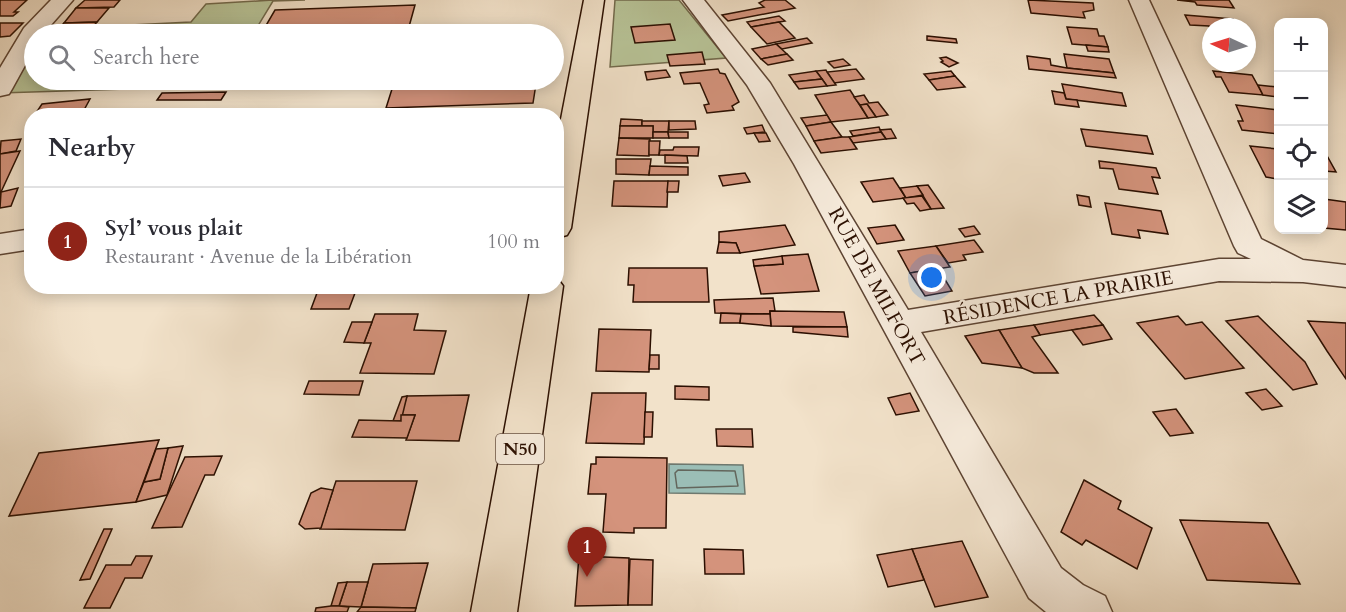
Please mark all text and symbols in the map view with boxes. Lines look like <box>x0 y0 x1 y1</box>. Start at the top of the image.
north arrow <box>1202 18 1256 72</box>
map controls <box>1274 18 1328 234</box>
button: + <box>1274 18 1328 72</box>
search box <box>24 24 564 90</box>
icon: search <box>45 41 78 74</box>
text: Search here <box>93 42 200 72</box>
button: − <box>1274 72 1328 126</box>
button: locate <box>1274 126 1328 180</box>
text: Nearby <box>48 130 136 165</box>
button: layers <box>1274 180 1328 234</box>
street label: RUE DE MILFORT <box>822 202 931 370</box>
text: Syl’ vous plait <box>105 213 243 243</box>
text: 1 <box>62 228 73 255</box>
text: 100 m <box>487 228 540 255</box>
text: Restaurant · Avenue de la Libération <box>105 243 412 270</box>
your location <box>917 263 946 292</box>
street label: RÉSIDENCE LA PRAIRIE <box>941 264 1175 331</box>
road number: N50 <box>496 434 544 464</box>
pin: 1 <box>568 528 606 577</box>

